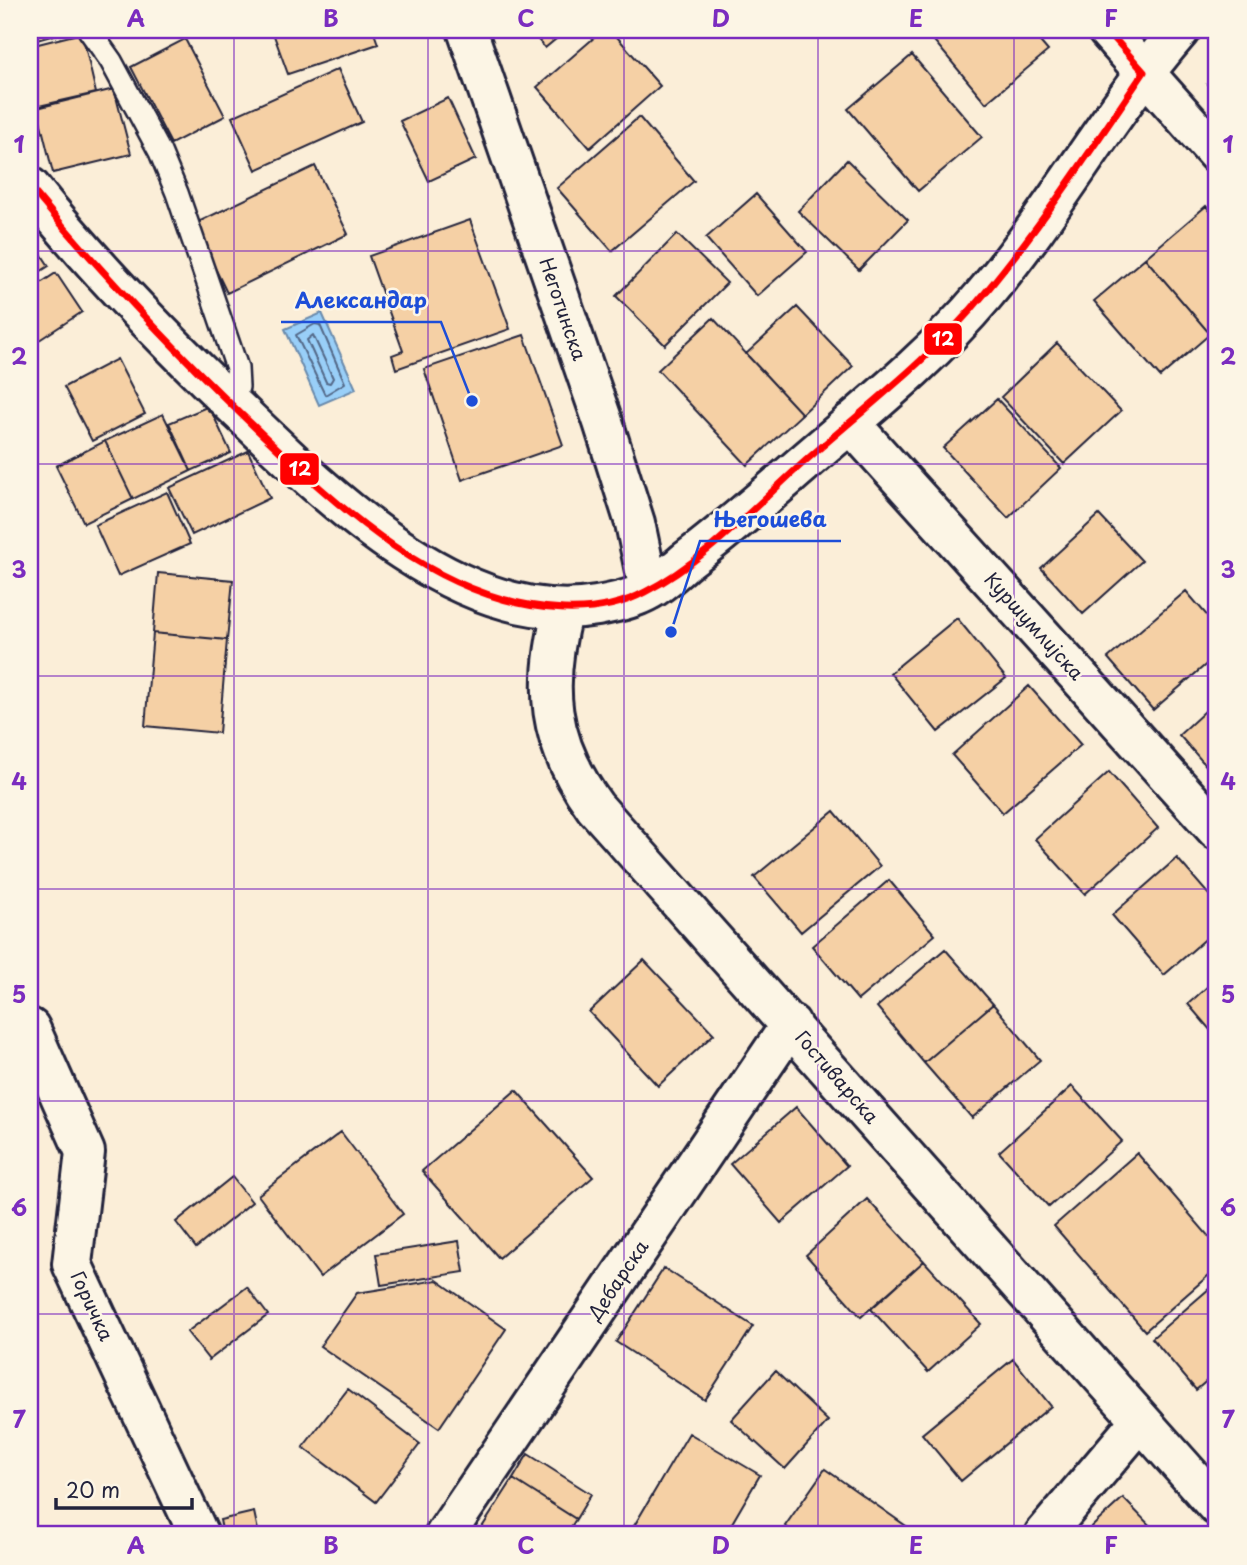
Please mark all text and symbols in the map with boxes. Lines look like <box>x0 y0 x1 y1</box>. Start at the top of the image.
text: A <box>127 0 145 35</box>
text: B <box>323 0 339 35</box>
text: C <box>517 0 535 35</box>
text: D <box>712 0 730 35</box>
text: E <box>909 0 923 35</box>
text: F <box>1104 0 1118 35</box>
text: 1 <box>14 126 25 161</box>
text: 1 <box>1223 126 1234 161</box>
street label: Неготинска <box>533 254 595 364</box>
callout: Александар <box>281 280 441 322</box>
text: Александар <box>295 283 427 315</box>
line badge: 12 <box>923 322 963 356</box>
text: 12 <box>932 324 954 352</box>
text: 2 <box>11 338 27 373</box>
text: 2 <box>1220 338 1236 373</box>
line badge: 12 <box>279 452 320 486</box>
text: 12 <box>289 454 311 482</box>
callout: Његошева <box>700 499 841 541</box>
text: Његошева <box>713 502 827 534</box>
text: 3 <box>11 551 27 586</box>
text: 3 <box>1220 551 1236 586</box>
street label: Куршумлијска <box>978 565 1091 686</box>
text: 4 <box>11 763 27 798</box>
text: 4 <box>1220 763 1236 798</box>
text: 5 <box>12 976 26 1011</box>
text: 5 <box>1221 976 1235 1011</box>
street label: Гостиварска <box>789 1024 886 1129</box>
text: 6 <box>11 1189 27 1224</box>
text: 6 <box>1220 1189 1236 1224</box>
street label: Дебарска <box>579 1234 654 1326</box>
street label: Горичка <box>65 1266 121 1345</box>
text: 7 <box>12 1401 26 1436</box>
text: 7 <box>1221 1401 1235 1436</box>
scale bar <box>56 1467 192 1511</box>
text: 20 m <box>66 1473 120 1505</box>
text: A <box>127 1527 145 1562</box>
text: B <box>323 1527 339 1562</box>
text: C <box>517 1527 535 1562</box>
text: D <box>712 1527 730 1562</box>
text: E <box>909 1527 923 1562</box>
text: F <box>1104 1527 1118 1562</box>

